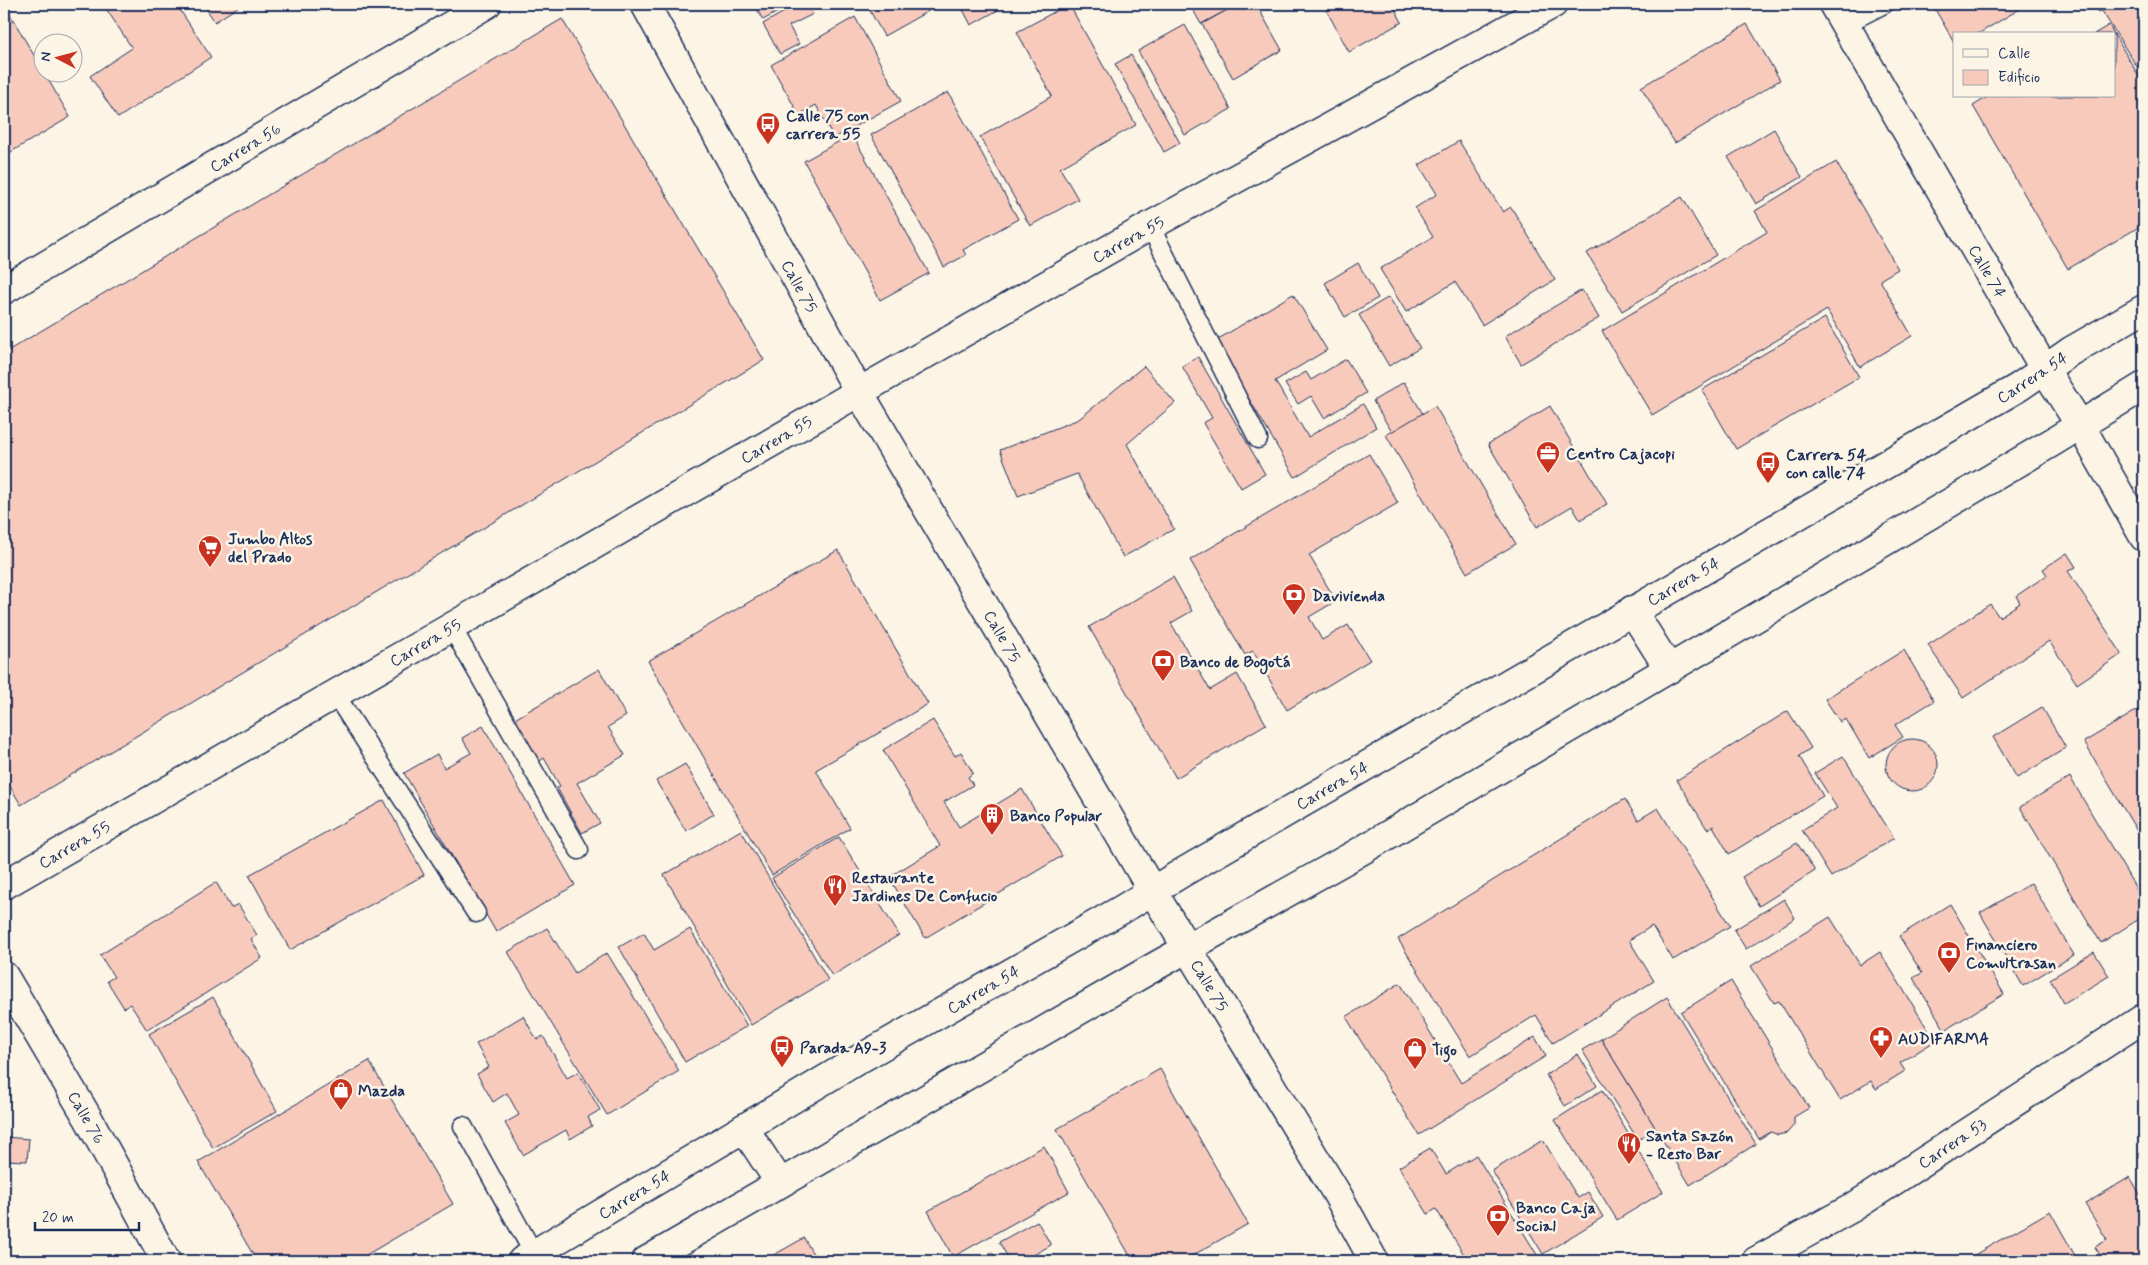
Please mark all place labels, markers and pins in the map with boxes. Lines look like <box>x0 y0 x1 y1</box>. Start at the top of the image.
place label: Calle 75 con carrera 55 <box>786 106 869 145</box>
bus stop icon: Calle 75 con carrera 55 <box>755 111 781 145</box>
office icon: Centro Cajacopi <box>1535 440 1561 474</box>
place label: Centro Cajacopi <box>1566 444 1675 465</box>
place label: Carrera 54 con calle 74 <box>1786 445 1867 484</box>
bus stop icon: Carrera 54 con calle 74 <box>1755 450 1781 484</box>
place label: Jumbo Altos del Prado <box>228 529 313 568</box>
supermarket icon: Jumbo Altos del Prado <box>197 534 223 568</box>
bank icon: Davivienda <box>1281 582 1307 616</box>
place label: Davivienda <box>1312 586 1385 607</box>
bank icon: Banco de Bogotá <box>1150 648 1176 682</box>
place label: Banco de Bogotá <box>1180 652 1291 675</box>
building icon: Banco Popular <box>979 802 1005 836</box>
place label: Banco Popular <box>1010 806 1102 827</box>
place label: Restaurante Jardines De Confucio <box>852 868 998 907</box>
restaurant icon: Restaurante Jardines De Confucio <box>822 873 848 907</box>
place label: Financiero Comultrasan <box>1966 935 2056 974</box>
bank icon: Financiero Comultrasan <box>1936 940 1962 974</box>
pharmacy icon: AUDIFARMA <box>1868 1025 1894 1059</box>
place label: AUDIFARMA <box>1898 1029 1989 1050</box>
bus stop icon: Parada A9-3 <box>769 1034 795 1068</box>
shop icon: Tigo <box>1402 1036 1428 1070</box>
place label: Parada A9-3 <box>800 1038 887 1059</box>
place label: Tigo <box>1432 1040 1457 1063</box>
shop icon: Mazda <box>328 1077 354 1111</box>
place label: Mazda <box>358 1081 405 1102</box>
place label: Santa Sazón - Resto Bar <box>1646 1126 1733 1165</box>
restaurant icon: Santa Sazón - Resto Bar <box>1616 1131 1642 1165</box>
place label: Banco Caja Social <box>1516 1198 1596 1237</box>
bank icon: Banco Caja Social <box>1485 1203 1511 1237</box>

